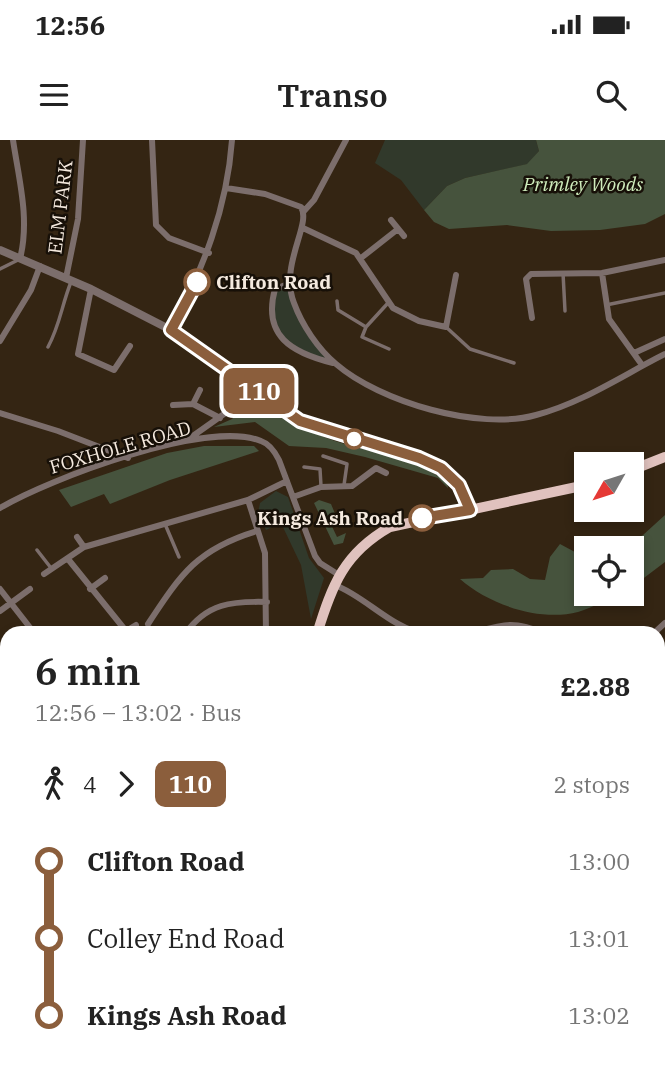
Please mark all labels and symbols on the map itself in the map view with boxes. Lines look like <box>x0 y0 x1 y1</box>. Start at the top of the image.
street label: ELM PARK <box>42 158 78 255</box>
park label: Primley Woods <box>522 172 643 196</box>
marker: Clifton Road <box>184 269 210 295</box>
place label: Clifton Road <box>216 270 331 294</box>
line badge: 110 <box>219 368 299 414</box>
street label: FOXHOLE ROAD <box>46 415 194 479</box>
unlabelled marker <box>344 429 364 449</box>
north arrow <box>574 452 644 522</box>
marker: Kings Ash Road <box>409 505 435 531</box>
place label: Kings Ash Road <box>257 506 403 530</box>

